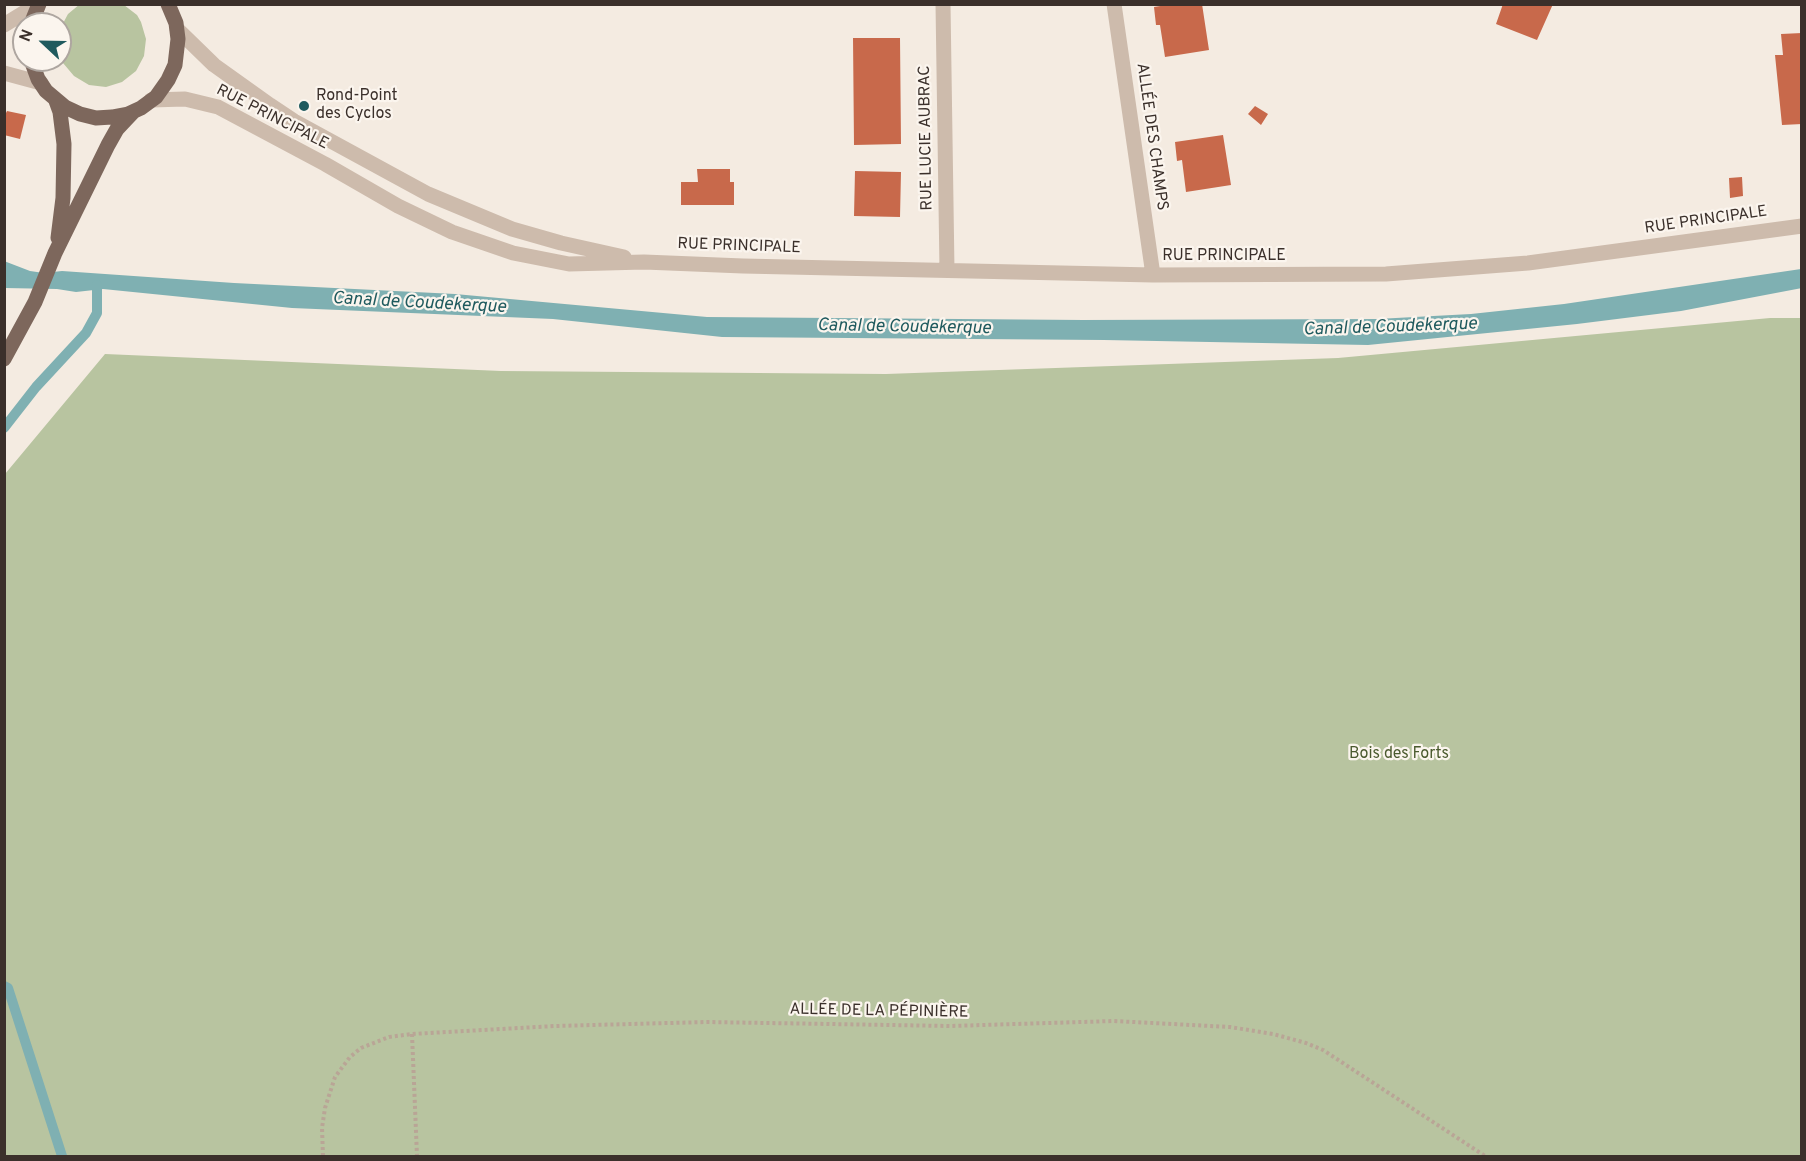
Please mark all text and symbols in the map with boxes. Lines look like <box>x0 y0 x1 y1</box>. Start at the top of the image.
north arrow <box>12 12 72 72</box>
text: N <box>16 27 39 45</box>
street label: ALLÉE DES CHAMPS <box>1131 62 1171 212</box>
street label: RUE LUCIE AUBRAC <box>916 65 938 211</box>
street label: RUE PRINCIPALE <box>213 81 331 155</box>
place label: Rond-Point des Cyclos <box>316 87 397 125</box>
marker: Rond-Point des Cyclos <box>297 99 311 113</box>
street label: RUE PRINCIPALE <box>1643 203 1769 239</box>
street label: RUE PRINCIPALE <box>677 235 801 259</box>
street label: RUE PRINCIPALE <box>1162 247 1286 267</box>
water label: Canal de Coudekerque <box>332 289 506 319</box>
water label: Canal de Coudekerque <box>1303 314 1477 342</box>
water label: Canal de Coudekerque <box>817 316 991 340</box>
park label: Bois des Forts <box>1349 745 1449 765</box>
street label: ALLÉE DE LA PÉPINIÈRE <box>789 1001 969 1023</box>

